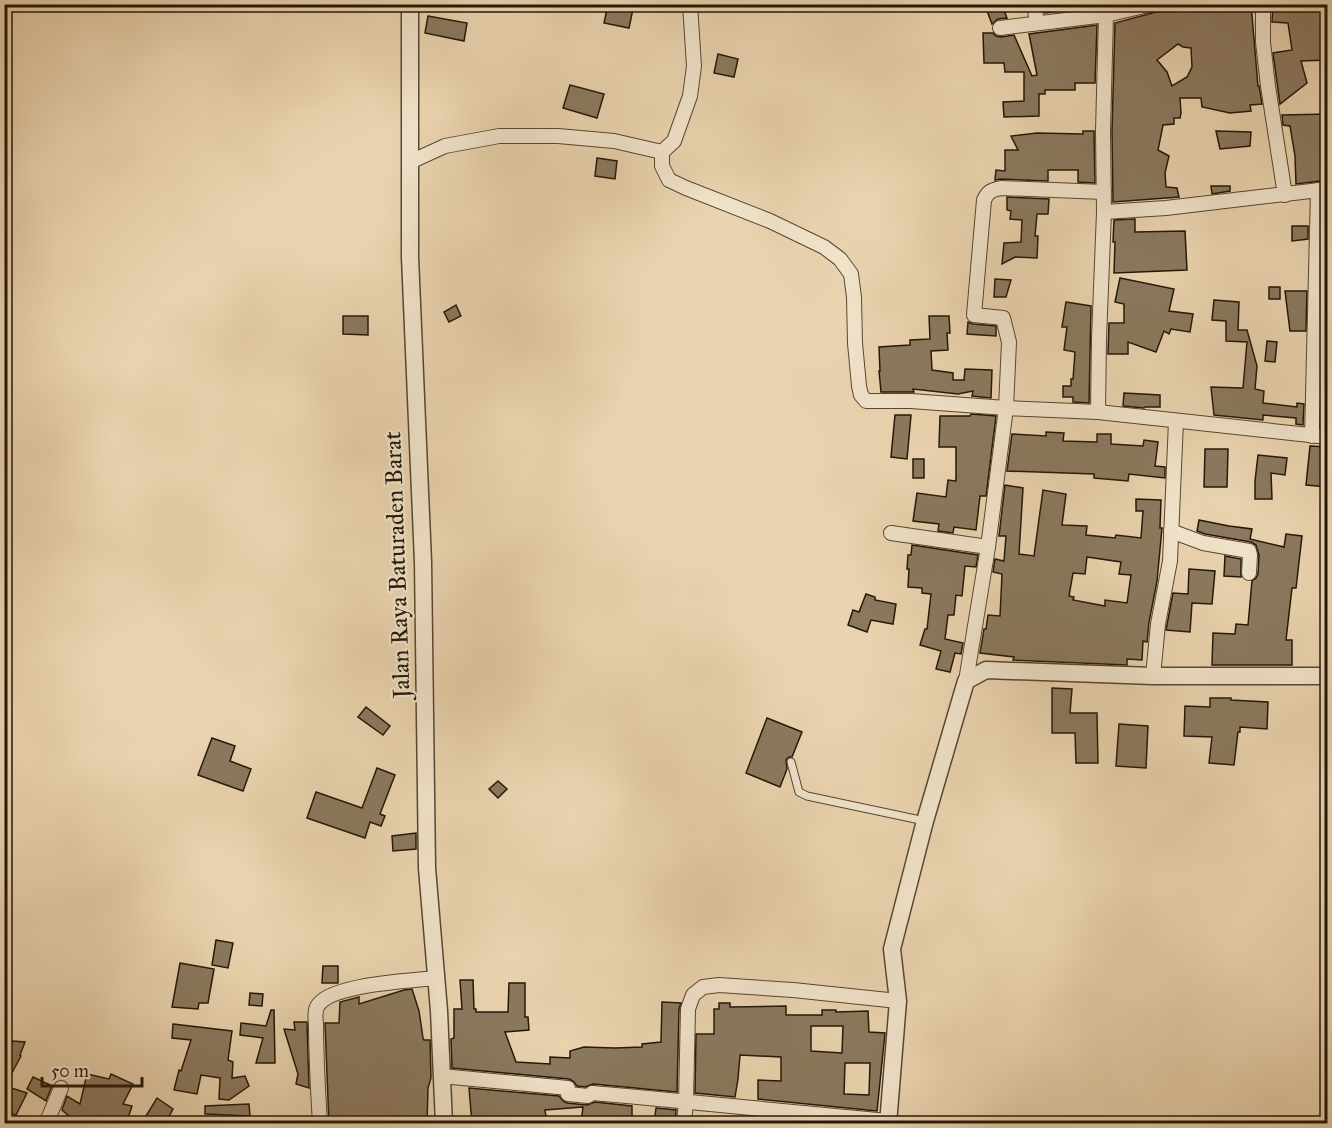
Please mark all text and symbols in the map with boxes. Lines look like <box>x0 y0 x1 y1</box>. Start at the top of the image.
street label: Jalan Raya Baturaden Barat <box>377 430 417 702</box>
scale bar <box>42 1050 142 1088</box>
text: 50 m <box>51 1060 89 1082</box>

